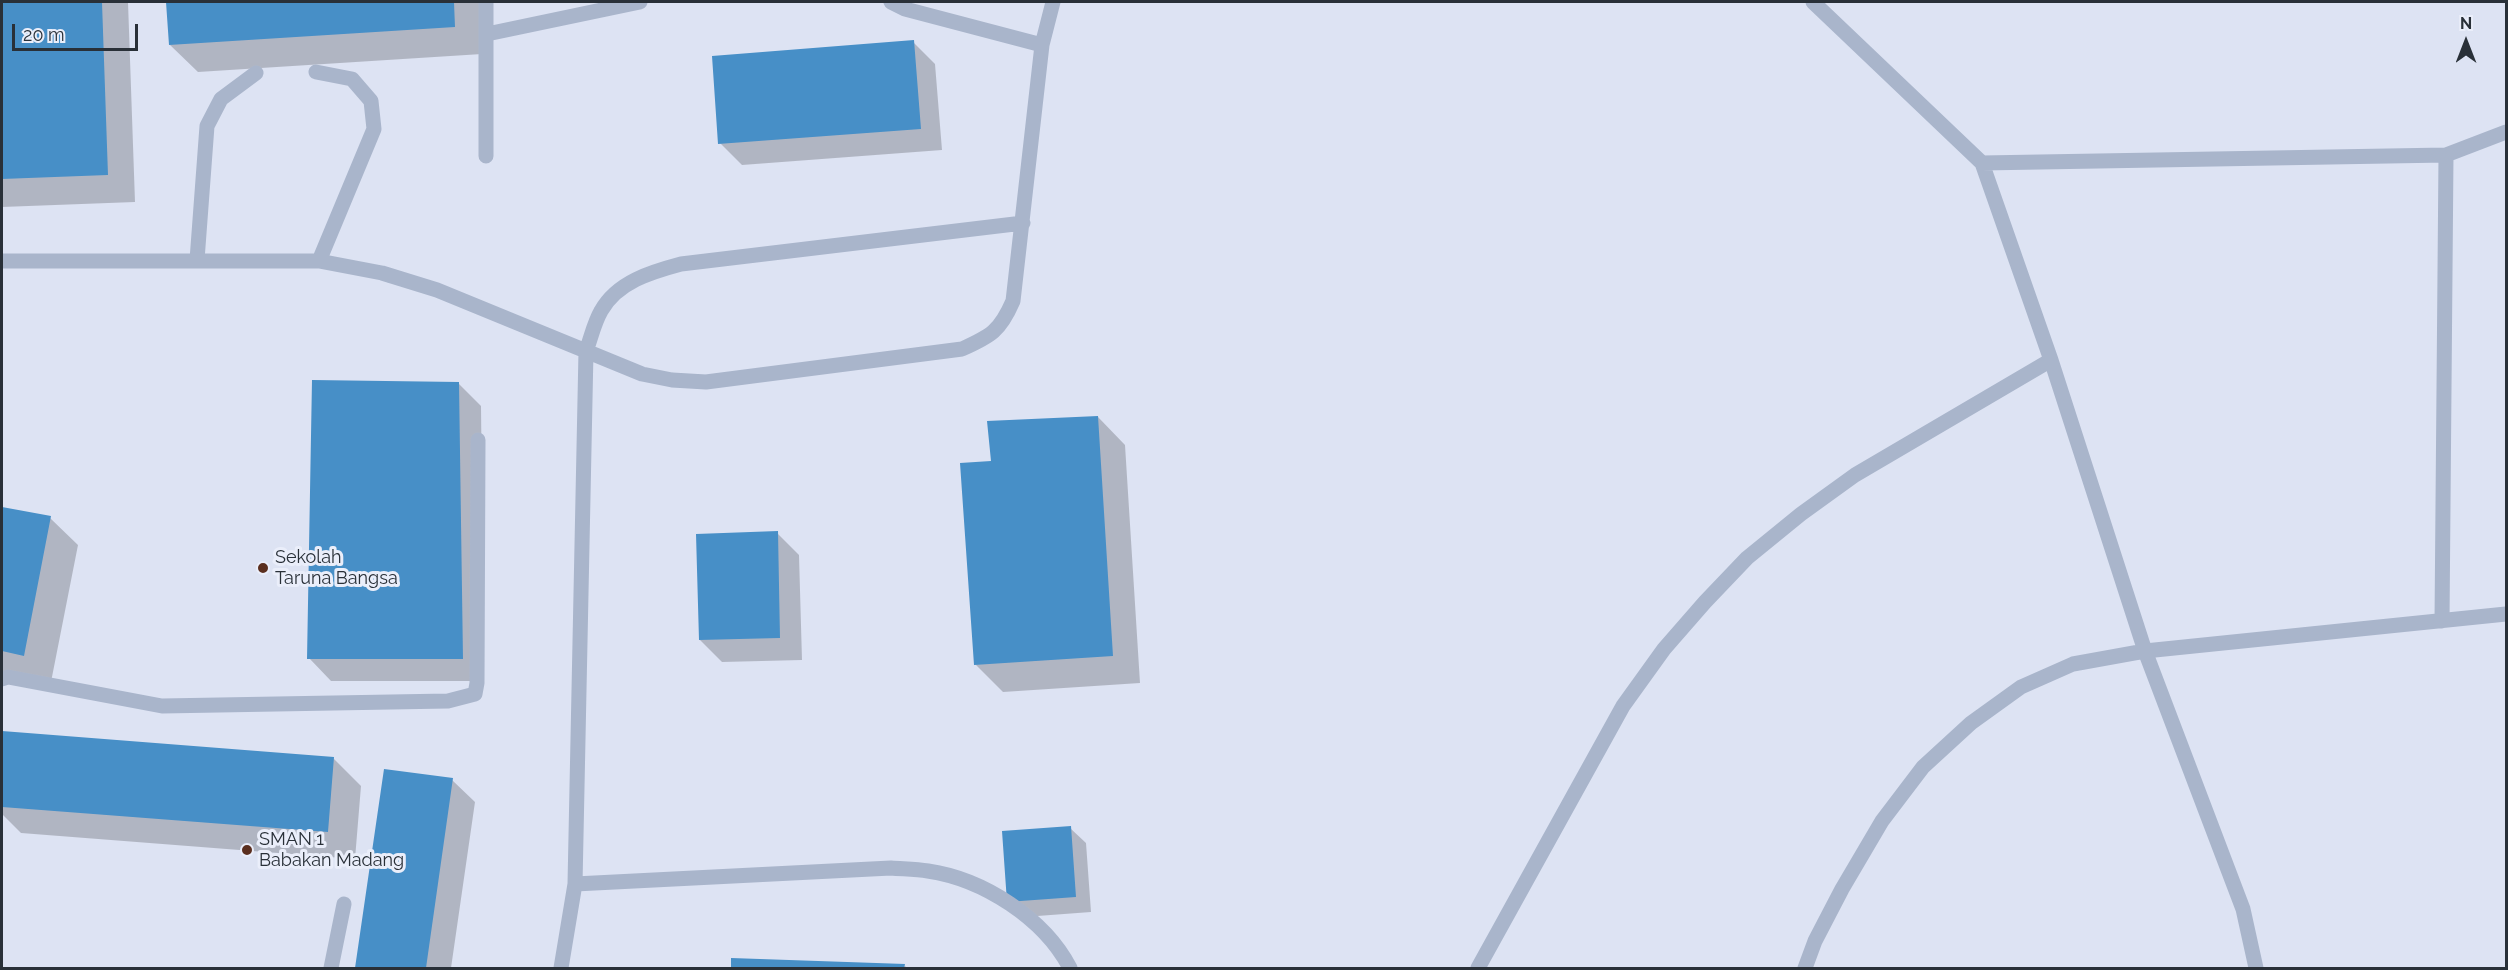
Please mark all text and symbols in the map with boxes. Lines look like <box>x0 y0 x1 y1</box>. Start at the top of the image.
scale bar <box>15 12 141 50</box>
north arrow <box>2436 12 2496 72</box>
text: N <box>2460 14 2472 33</box>
text: 20 m <box>23 24 65 45</box>
place label: Sekolah Taruna Bangsa <box>275 547 398 590</box>
marker: Sekolah Taruna Bangsa <box>256 561 270 575</box>
place label: SMAN 1 Babakan Madang <box>259 829 404 872</box>
marker: SMAN 1 Babakan Madang <box>240 843 254 857</box>

